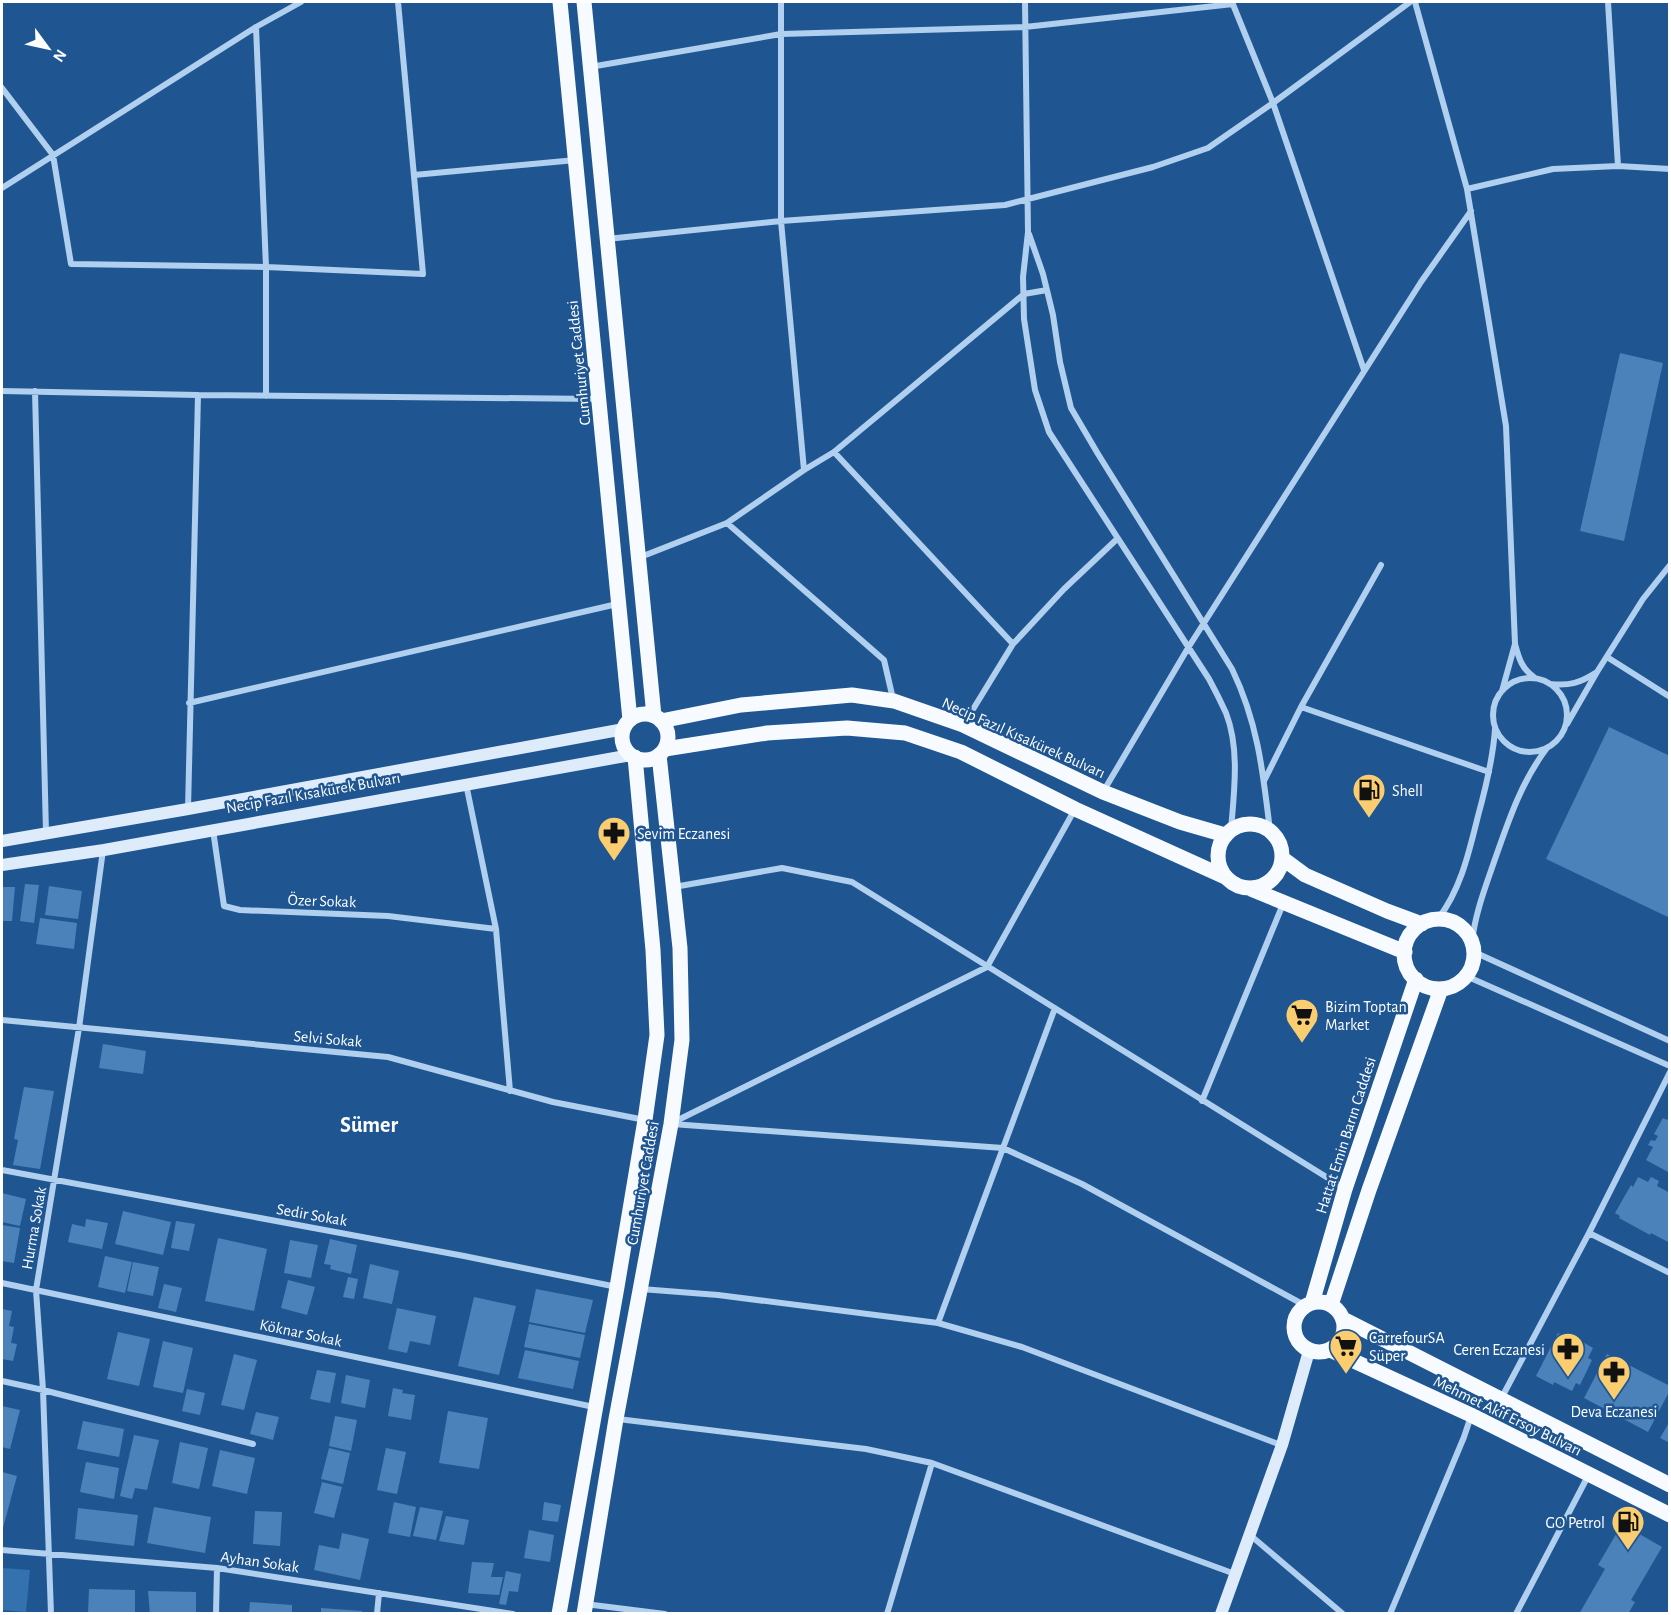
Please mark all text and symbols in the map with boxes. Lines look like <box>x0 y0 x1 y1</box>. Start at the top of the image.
north arrow <box>18 18 78 78</box>
text: N <box>50 47 69 65</box>
street label: Cumhuriyet Caddesi <box>564 300 595 426</box>
street label: Necip Fazıl Kısakürek Bulvarı <box>940 695 1108 781</box>
street label: Necip Fazıl Kısakürek Bulvarı <box>225 770 402 816</box>
fuel station icon: Shell <box>1351 772 1387 819</box>
place label: Shell <box>1392 783 1423 799</box>
pharmacy icon: Sevim Eczanesi <box>596 815 632 862</box>
place label: Sevim Eczanesi <box>637 826 730 842</box>
street label: Özer Sokak <box>287 890 357 910</box>
supermarket icon: Bizim Toptan Market <box>1284 997 1320 1044</box>
place label: Bizim Toptan Market <box>1325 999 1407 1033</box>
street label: Selvi Sokak <box>293 1028 363 1050</box>
street label: Hattat Emin Barın Caddesi <box>1313 1055 1379 1216</box>
district label: Sümer <box>340 1114 398 1136</box>
street label: Cumhuriyet Caddesi <box>624 1120 663 1247</box>
street label: Hurma Sokak <box>19 1185 49 1271</box>
street label: Sedir Sokak <box>275 1201 349 1229</box>
street label: Köknar Sokak <box>258 1316 344 1350</box>
supermarket icon: CarrefourSA Süper <box>1328 1328 1364 1375</box>
place label: CarrefourSA Süper <box>1369 1330 1445 1364</box>
pharmacy icon: Ceren Eczanesi <box>1550 1331 1586 1378</box>
place label: Ceren Eczanesi <box>1453 1342 1545 1358</box>
pharmacy icon: Deva Eczanesi <box>1596 1354 1632 1401</box>
street label: Mehmet Akif Ersoy Bulvarı <box>1430 1373 1584 1460</box>
place label: Deva Eczanesi <box>1571 1404 1657 1420</box>
fuel station icon: GO Petrol <box>1610 1504 1646 1551</box>
place label: GO Petrol <box>1546 1515 1605 1531</box>
street label: Ayhan Sokak <box>220 1549 301 1576</box>

